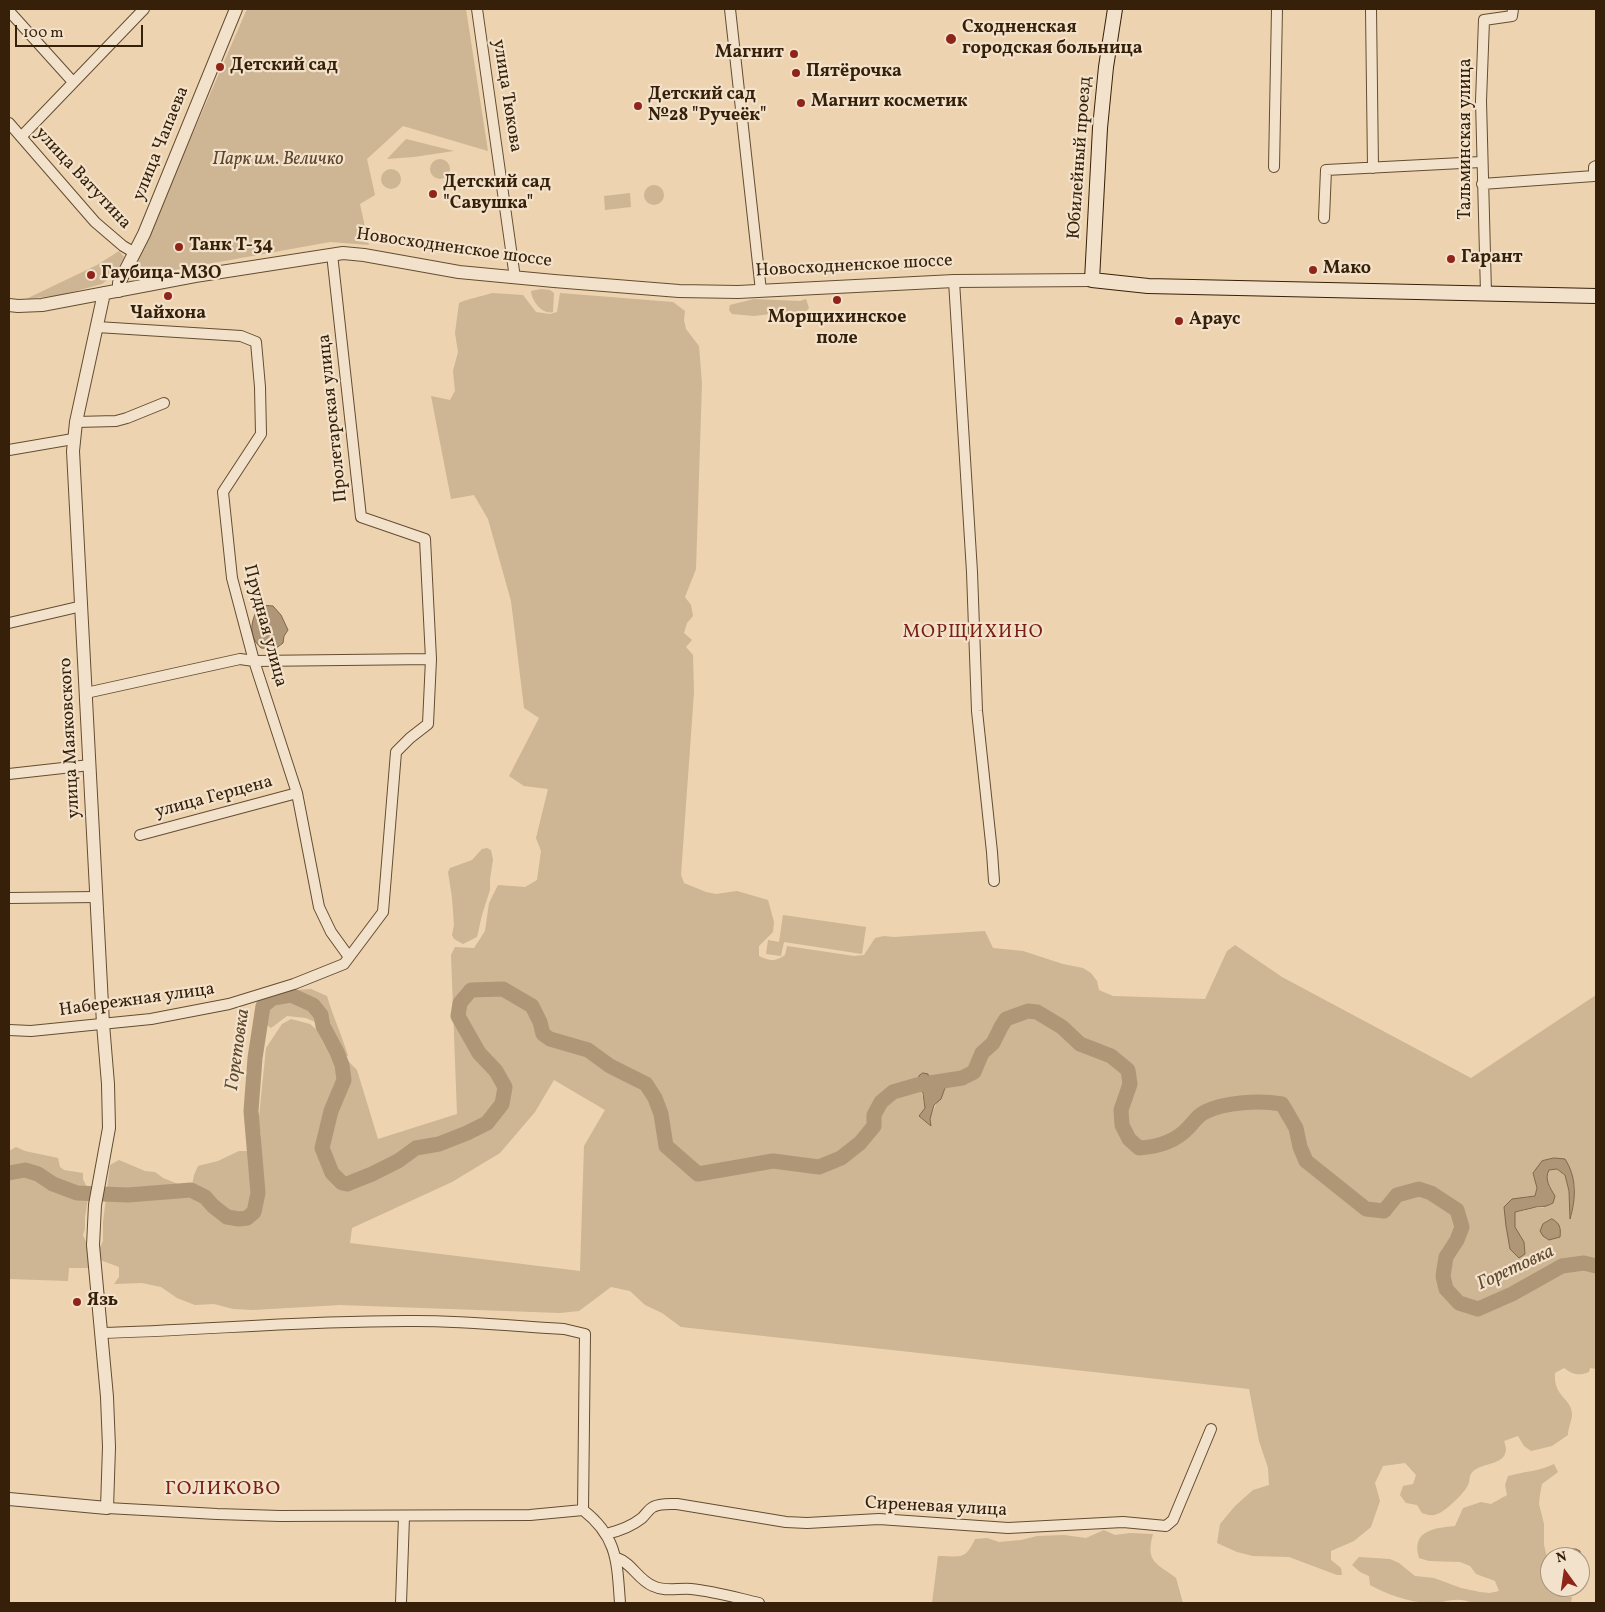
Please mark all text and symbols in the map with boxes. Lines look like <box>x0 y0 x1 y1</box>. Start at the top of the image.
scale bar <box>18 15 145 47</box>
place label: Сходненская городская больница <box>962 18 1143 60</box>
text: 100 m <box>23 23 63 44</box>
marker: Сходненская городская больница <box>944 32 958 46</box>
street label: улица Тюкова <box>486 38 526 154</box>
place label: Магнит <box>715 43 784 65</box>
marker: Магнит <box>788 48 800 60</box>
place label: Детский сад <box>230 56 338 78</box>
street label: Тальминская улица <box>1456 58 1478 220</box>
marker: Детский сад <box>214 61 226 73</box>
place label: Пятёрочка <box>806 62 902 84</box>
marker: Пятёрочка <box>790 67 802 79</box>
street label: Юбилейный проезд <box>1065 76 1097 240</box>
street label: улица Чапаева <box>129 84 195 204</box>
place label: Детский сад №28 "Ручеёк" <box>648 85 767 128</box>
place label: Магнит косметик <box>811 92 967 114</box>
marker: Магнит косметик <box>795 97 807 109</box>
marker: Детский сад №28 "Ручеёк" <box>632 100 644 112</box>
street label: улица Ватутина <box>29 123 135 235</box>
park label: Парк им. Величко <box>213 150 343 172</box>
place label: Детский сад "Савушка" <box>443 173 551 215</box>
marker: Детский сад "Савушка" <box>427 188 439 200</box>
street label: Новосходненское шоссе <box>355 225 553 273</box>
place label: Танк Т-34 <box>189 236 273 258</box>
marker: Танк Т-34 <box>173 241 185 253</box>
place label: Гарант <box>1461 248 1523 270</box>
street label: Новосходненское шоссе <box>755 251 953 283</box>
marker: Гарант <box>1445 253 1457 265</box>
place label: Мако <box>1323 259 1371 281</box>
place label: Гаубица-МЗО <box>101 264 221 286</box>
marker: Мако <box>1307 264 1319 276</box>
marker: Гаубица-МЗО <box>85 269 97 281</box>
marker: Чайхона <box>162 290 174 302</box>
marker: Морщихинское поле <box>831 294 843 306</box>
place label: Чайхона <box>130 304 206 326</box>
place label: Морщихинское поле <box>768 308 906 350</box>
place label: Араус <box>1189 310 1240 332</box>
marker: Араус <box>1173 315 1185 327</box>
street label: Пролетарская улица <box>314 333 354 503</box>
street label: Прудная улица <box>237 562 291 690</box>
district label: МОРЩИХИНО <box>901 623 1045 645</box>
street label: улица Маяковского <box>56 657 86 819</box>
street label: улица Герцена <box>153 772 275 824</box>
street label: Набережная улица <box>58 979 216 1023</box>
water label: Горетовка <box>222 1008 256 1092</box>
water label: Горетовка <box>1474 1241 1558 1297</box>
place label: Язь <box>87 1291 118 1313</box>
marker: Язь <box>71 1296 83 1308</box>
district label: ГОЛИКОВО <box>164 1478 282 1502</box>
street label: Сиреневая улица <box>864 1493 1008 1523</box>
north arrow <box>1540 1547 1590 1597</box>
text: N <box>1554 1547 1569 1568</box>

